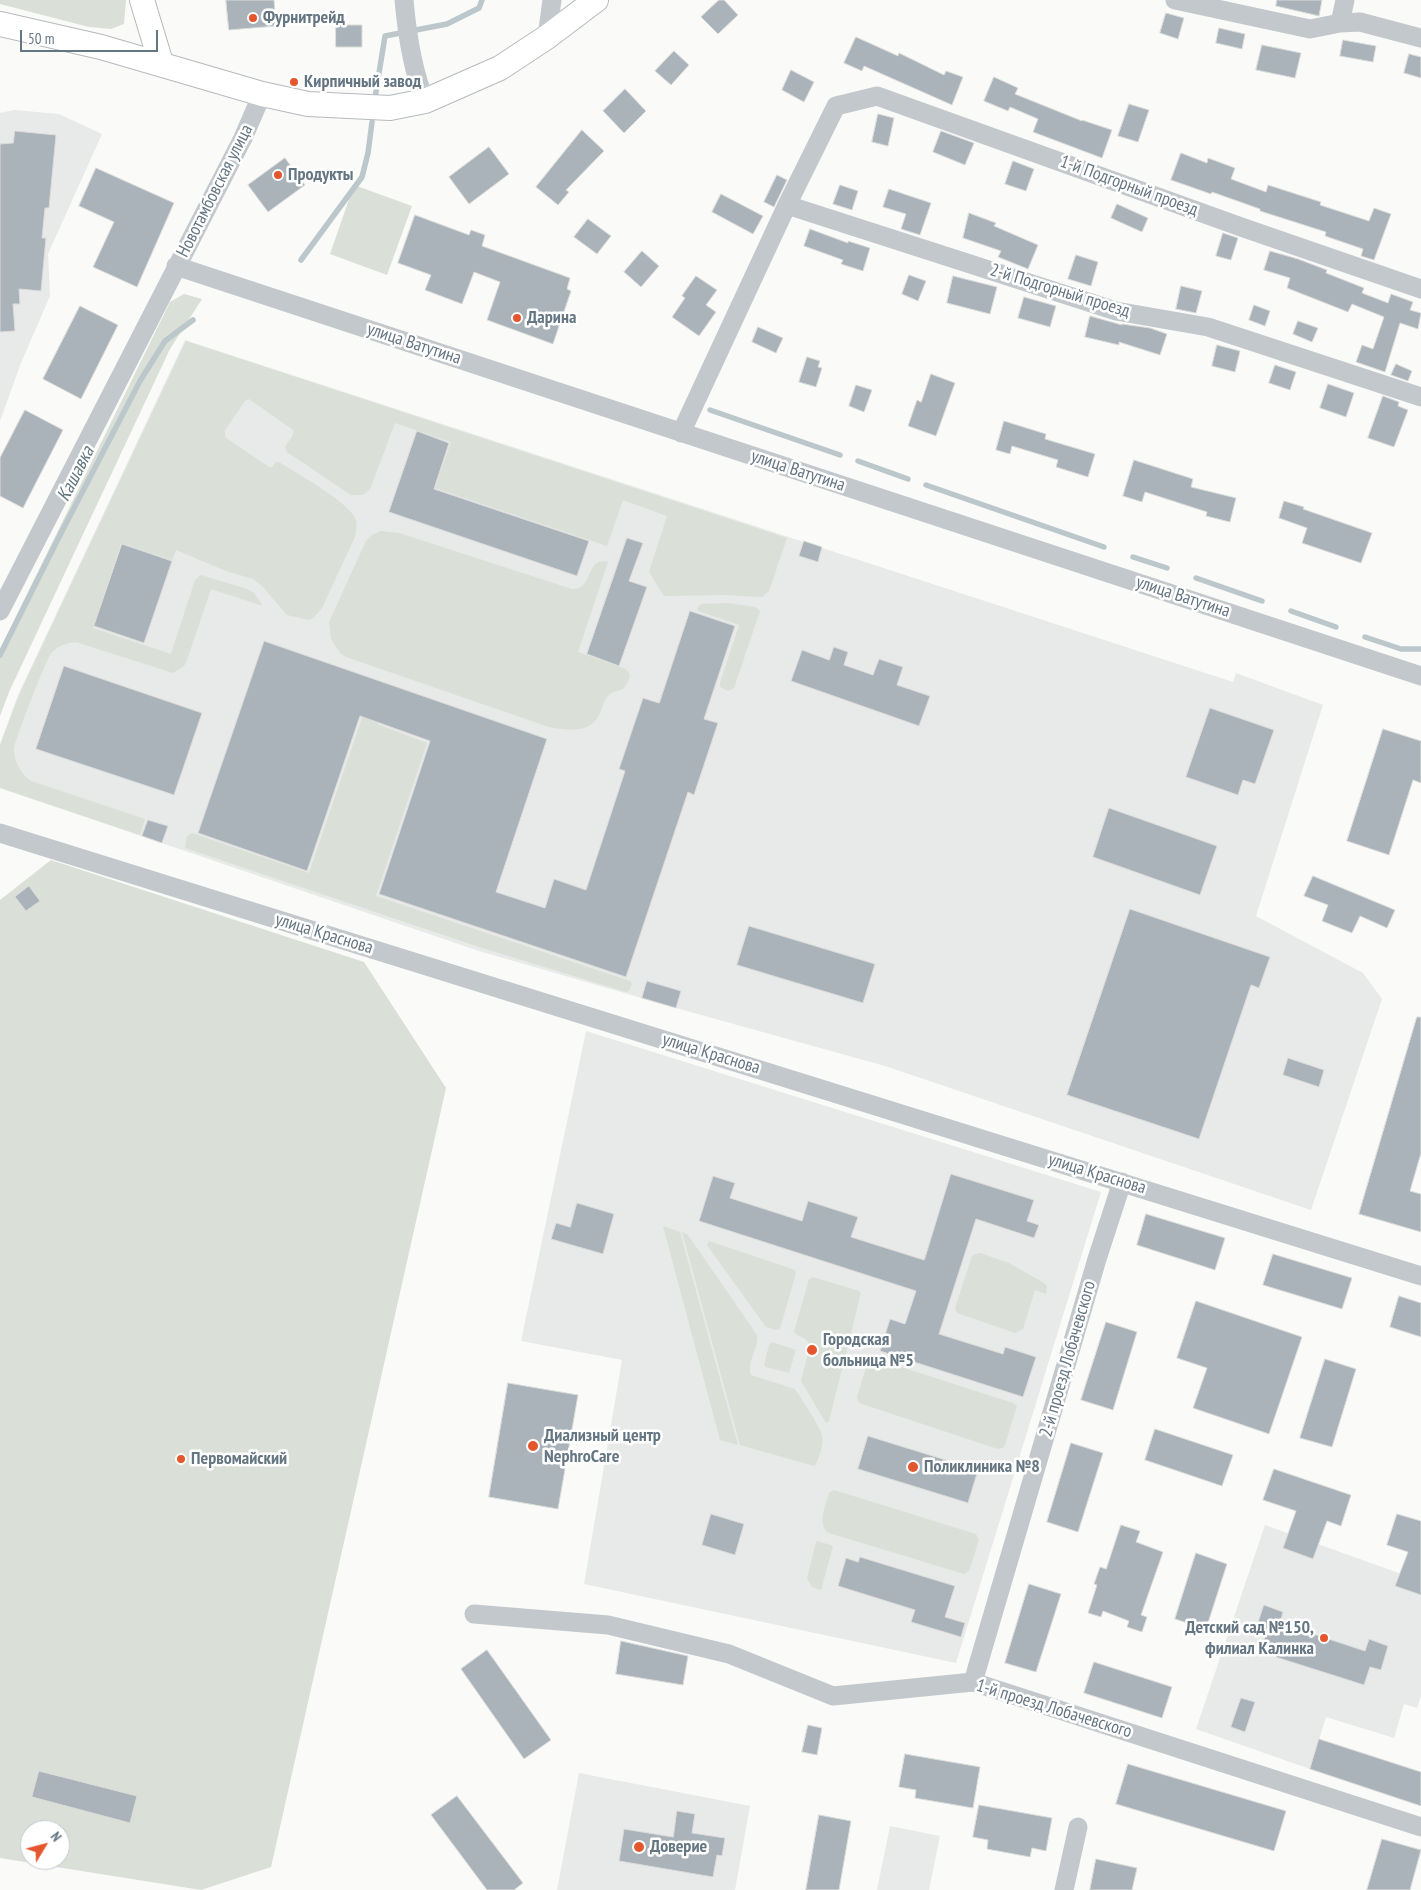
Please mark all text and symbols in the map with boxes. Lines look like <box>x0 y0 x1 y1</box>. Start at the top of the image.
place label: Фурнитрейд <box>263 7 345 29</box>
marker: Фурнитрейд <box>247 12 259 24</box>
scale bar <box>22 20 160 52</box>
text: 50 m <box>28 29 54 48</box>
place label: Кирпичный завод <box>304 71 421 93</box>
marker: Кирпичный завод <box>288 76 300 88</box>
street label: Новотамбовская улица <box>172 121 258 261</box>
street label: 1-й Подгорный проезд <box>1057 151 1201 221</box>
place label: Продукты <box>288 164 353 186</box>
marker: Продукты <box>272 169 284 181</box>
street label: 2-й Подгорный проезд <box>987 259 1133 323</box>
place label: Дарина <box>527 307 576 329</box>
marker: Дарина <box>511 312 523 324</box>
street label: улица Ватутина <box>364 319 464 369</box>
water label: Кашавка <box>53 443 99 505</box>
street label: улица Ватутина <box>748 446 848 496</box>
street label: улица Ватутина <box>1133 572 1233 622</box>
street label: улица Краснова <box>273 909 375 959</box>
street label: улица Краснова <box>660 1029 762 1079</box>
street label: улица Краснова <box>1046 1149 1148 1199</box>
street label: 2-й проезд Лобачевского <box>1035 1278 1101 1440</box>
place label: Городская больница №5 <box>823 1329 914 1372</box>
marker: Городская больница №5 <box>805 1343 819 1357</box>
place label: Диализный центр NephroCare <box>544 1425 661 1468</box>
marker: Диализный центр NephroCare <box>526 1439 540 1453</box>
place label: Первомайский <box>191 1448 287 1470</box>
marker: Первомайский <box>175 1453 187 1465</box>
place label: Поликлиника №8 <box>924 1456 1040 1478</box>
marker: Поликлиника №8 <box>906 1460 920 1474</box>
place label: Детский сад №150, филиал Калинка <box>1185 1617 1314 1660</box>
marker: Детский сад №150, филиал Калинка <box>1318 1632 1330 1644</box>
street label: 1-й проезд Лобачевского <box>974 1675 1134 1743</box>
north arrow <box>20 1820 70 1870</box>
text: N <box>47 1828 66 1845</box>
place label: Доверие <box>650 1836 707 1858</box>
marker: Доверие <box>632 1840 646 1854</box>

